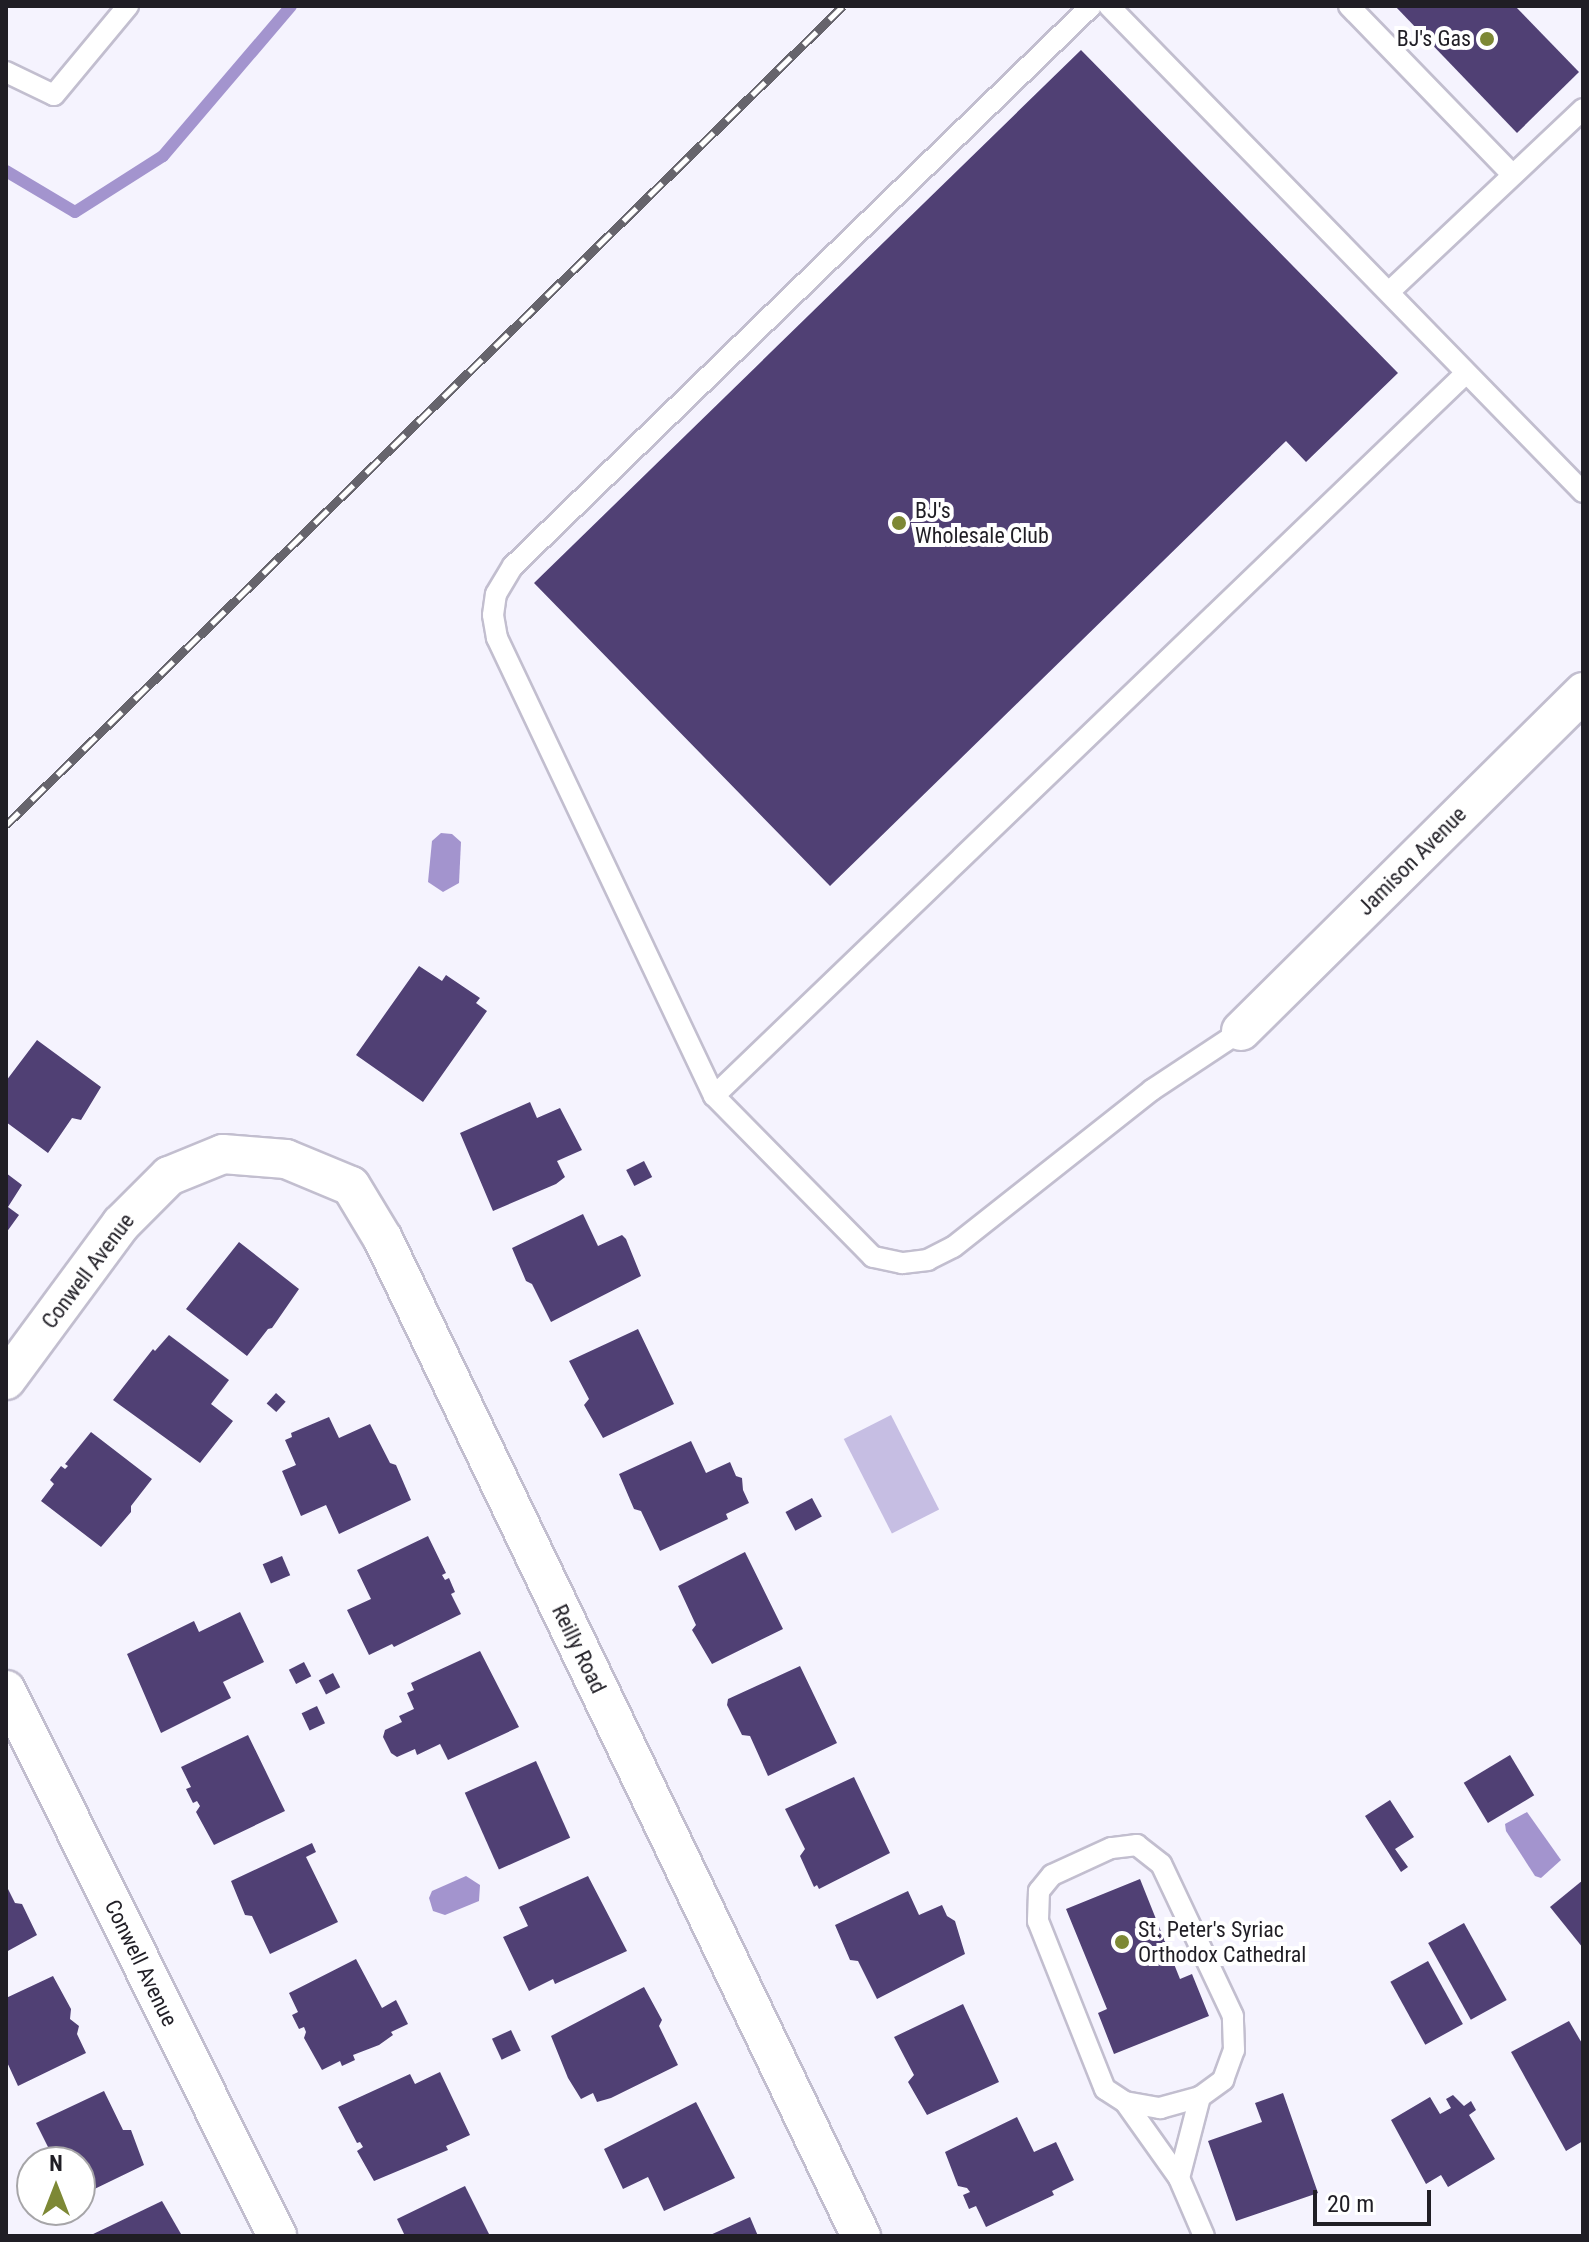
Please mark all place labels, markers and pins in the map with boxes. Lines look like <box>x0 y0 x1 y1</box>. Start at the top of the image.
place label: BJ's Gas <box>1397 26 1471 52</box>
marker: BJ's Gas <box>1478 30 1496 48</box>
place label: BJ's Wholesale Club <box>915 497 1049 548</box>
marker: BJ's Wholesale Club <box>890 514 908 532</box>
place label: St. Peter's Syriac Orthodox Cathedral <box>1138 1916 1306 1968</box>
marker: St. Peter's Syriac Orthodox Cathedral <box>1113 1933 1131 1951</box>

